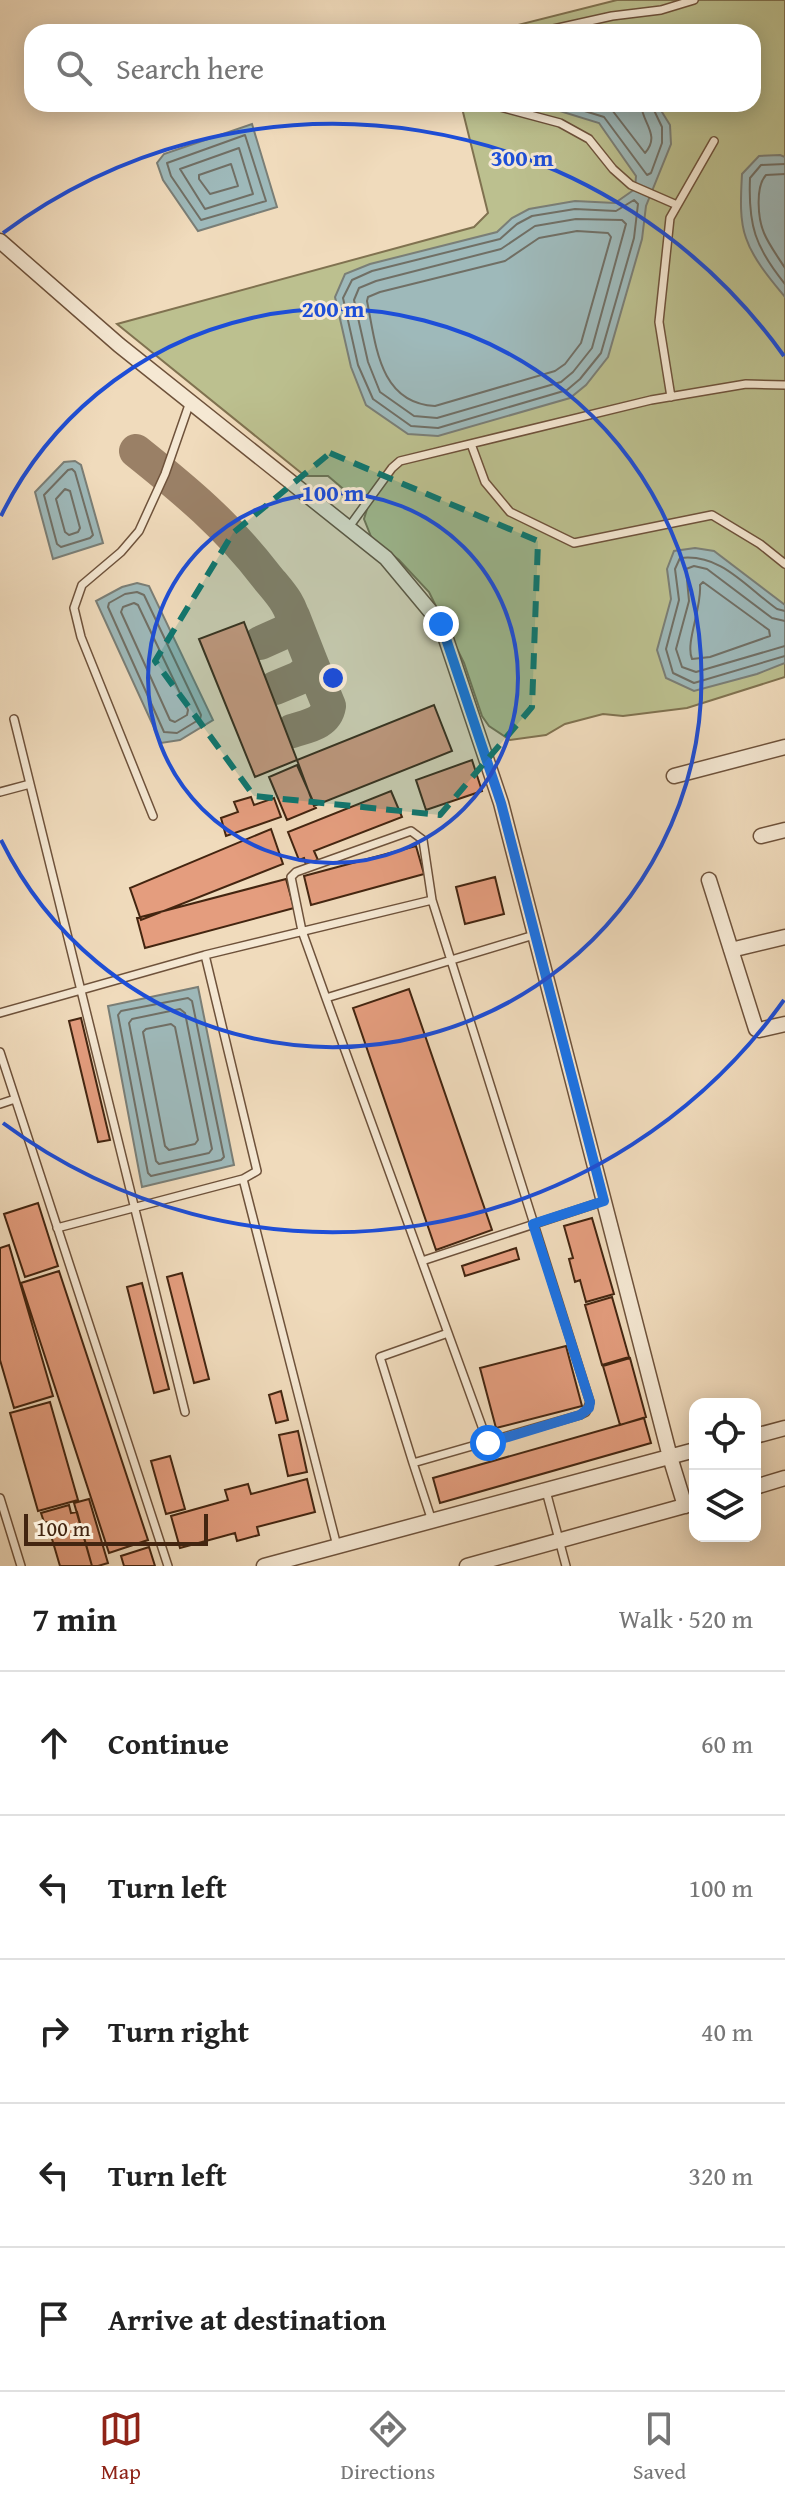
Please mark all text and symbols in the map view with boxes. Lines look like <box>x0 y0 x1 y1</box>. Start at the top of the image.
search box <box>24 24 761 112</box>
icon: search <box>52 46 96 90</box>
text: Search here <box>116 46 264 90</box>
text: 300 m <box>490 140 554 175</box>
text: 200 m <box>301 291 365 326</box>
text: 100 m <box>301 475 365 510</box>
route end <box>423 606 459 642</box>
centre of rings <box>319 664 347 692</box>
map controls <box>689 1398 761 1542</box>
button: locate <box>689 1398 761 1470</box>
route start <box>470 1425 506 1461</box>
button: layers <box>689 1470 761 1542</box>
scale bar <box>24 1510 208 1546</box>
text: 100 m <box>36 1512 91 1544</box>
text: 7 min <box>32 1594 117 1643</box>
text: Walk · 520 m <box>619 1599 753 1638</box>
icon: ahead <box>32 1721 76 1765</box>
text: Continue <box>108 1721 229 1765</box>
text: 60 m <box>701 1724 753 1763</box>
icon: left <box>32 1865 76 1909</box>
text: Turn left <box>108 1865 227 1909</box>
text: 100 m <box>688 1868 753 1907</box>
icon: right <box>32 2009 76 2053</box>
text: Turn right <box>108 2009 249 2053</box>
text: 40 m <box>701 2012 753 2051</box>
icon: left <box>32 2153 76 2197</box>
text: Turn left <box>108 2153 227 2197</box>
text: 320 m <box>688 2156 753 2195</box>
icon: arrive <box>32 2297 76 2341</box>
text: Arrive at destination <box>108 2297 386 2341</box>
tab: Map <box>99 2407 143 2487</box>
tab: Directions <box>341 2407 435 2487</box>
tab: Saved <box>633 2407 686 2487</box>

